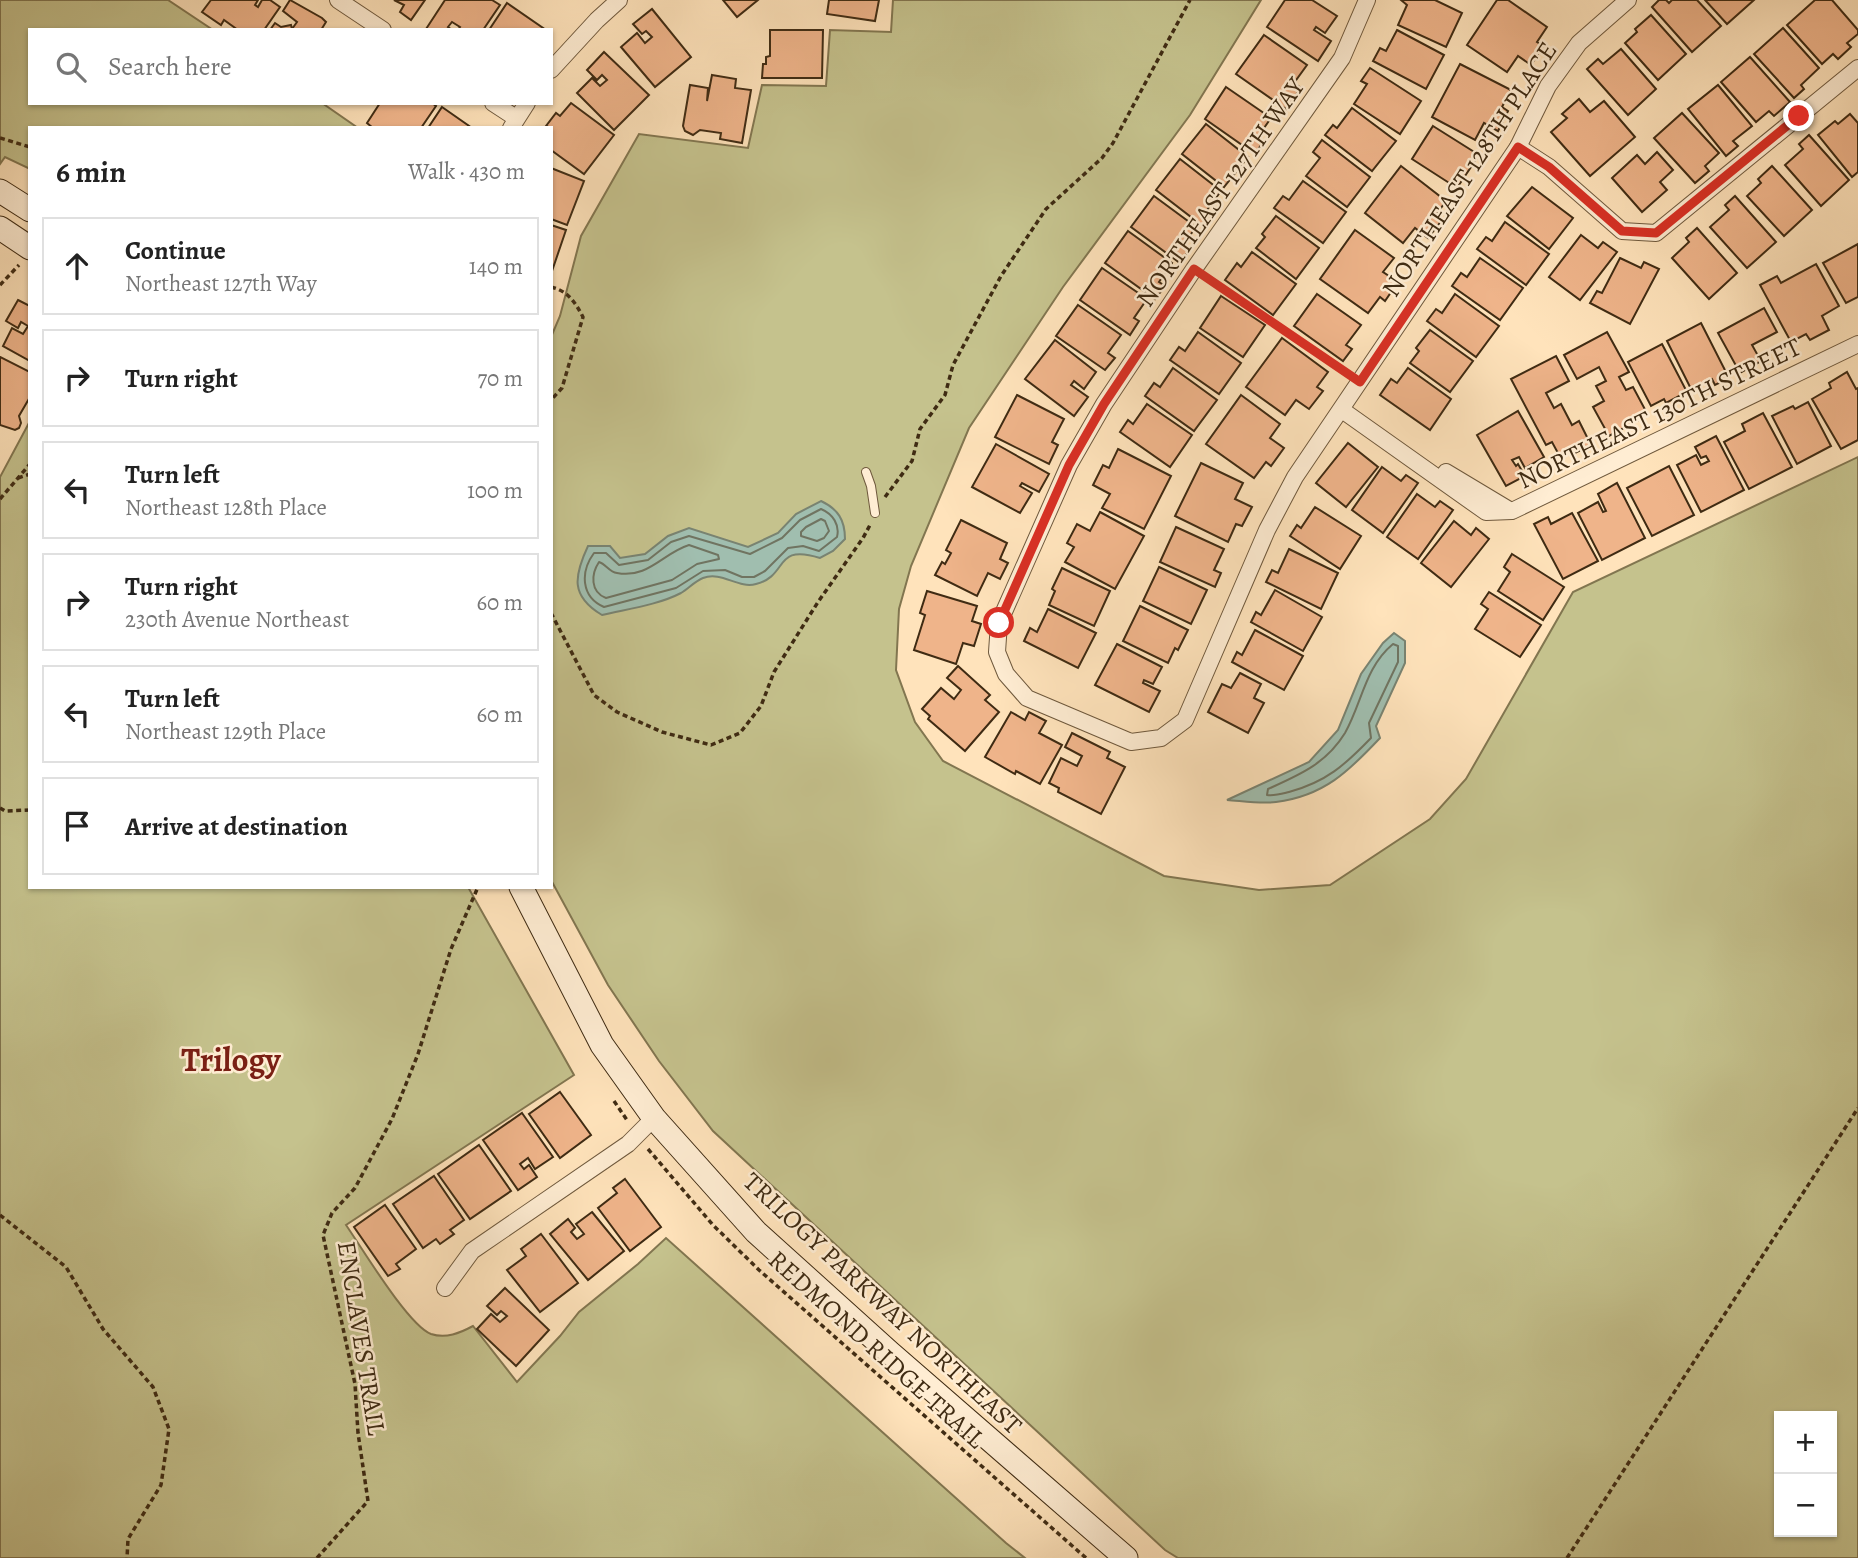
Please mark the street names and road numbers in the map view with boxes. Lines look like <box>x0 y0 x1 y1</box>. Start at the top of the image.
street label: NORTHEAST 128TH PLACE <box>1374 35 1565 304</box>
street label: NORTHEAST 127TH WAY <box>1128 70 1313 314</box>
street label: NORTHEAST 130TH STREET <box>1512 329 1807 497</box>
street label: TRILOGY PARKWAY NORTHEAST <box>736 1165 1030 1442</box>
street label: ENCLAVES TRAIL <box>329 1238 394 1439</box>
street label: REDMOND RIDGE TRAIL <box>761 1242 993 1457</box>

